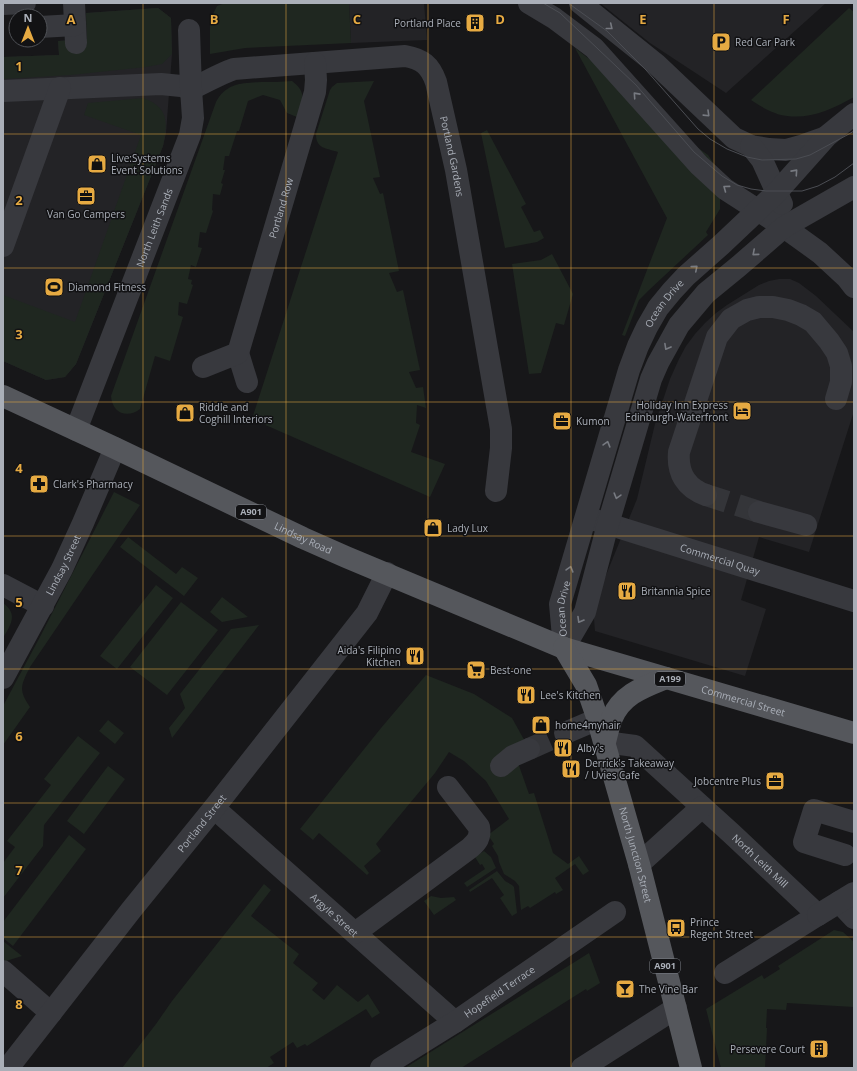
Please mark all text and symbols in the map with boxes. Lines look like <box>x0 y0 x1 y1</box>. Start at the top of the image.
north arrow <box>8 8 48 48</box>
text: N <box>24 10 32 25</box>
text: A <box>67 10 76 28</box>
text: B <box>210 10 219 28</box>
text: C <box>353 10 361 28</box>
text: D <box>495 10 505 28</box>
text: E <box>639 10 647 28</box>
text: F <box>782 10 790 28</box>
building icon: Portland Place <box>464 12 486 34</box>
place label: Portland Place <box>394 16 461 30</box>
one-way arrow <box>606 23 613 30</box>
parking icon: Red Car Park <box>710 31 732 53</box>
place label: Red Car Park <box>735 35 796 49</box>
text: 1 <box>15 57 23 75</box>
one-way arrow <box>633 92 640 100</box>
one-way arrow <box>702 109 710 117</box>
street label: Portland Gardens <box>437 114 468 198</box>
place label: Live:Systems Event Solutions <box>111 151 183 177</box>
shop icon: Live:Systems Event Solutions <box>86 153 108 175</box>
one-way arrow <box>790 169 797 177</box>
street label: Portland Row <box>265 176 296 240</box>
office icon: Van Go Campers <box>75 185 97 207</box>
street label: North Leith Sands <box>133 186 176 269</box>
one-way arrow <box>723 186 730 193</box>
text: 2 <box>15 191 23 209</box>
place label: Van Go Campers <box>47 207 125 221</box>
one-way arrow <box>752 248 759 255</box>
one-way arrow <box>690 266 698 273</box>
sports icon: Diamond Fitness <box>43 276 65 298</box>
street label: Ocean Drive <box>641 276 687 330</box>
place label: Diamond Fitness <box>68 280 146 294</box>
text: 3 <box>15 325 23 343</box>
one-way arrow <box>664 342 671 350</box>
place label: Holiday Inn Express Edinburgh-Waterfront <box>625 398 728 424</box>
place label: Riddle and Coghill Interiors <box>199 400 273 426</box>
hotel icon: Holiday Inn Express Edinburgh-Waterfront <box>731 400 753 422</box>
shop icon: Riddle and Coghill Interiors <box>174 402 196 424</box>
office icon: Kumon <box>551 410 573 432</box>
place label: Kumon <box>576 414 610 428</box>
one-way arrow <box>602 441 611 448</box>
text: 4 <box>15 459 23 477</box>
pharmacy icon: Clark's Pharmacy <box>28 473 50 495</box>
place label: Clark's Pharmacy <box>53 477 134 491</box>
one-way arrow <box>613 493 621 499</box>
road number: A901 <box>236 505 266 519</box>
shop icon: Lady Lux <box>422 517 444 539</box>
street label: Lindsay Road <box>272 518 334 557</box>
place label: Lady Lux <box>447 521 489 535</box>
street label: Lindsay Street <box>42 532 84 598</box>
street label: Commercial Quay <box>678 540 763 578</box>
one-way arrow <box>565 565 574 572</box>
street label: Ocean Drive <box>553 578 574 637</box>
restaurant icon: Britannia Spice <box>616 580 638 602</box>
place label: Britannia Spice <box>641 584 711 598</box>
text: 5 <box>15 593 23 611</box>
one-way arrow <box>578 616 585 623</box>
place label: Aida's Filipino Kitchen <box>337 643 401 669</box>
restaurant icon: Aida's Filipino Kitchen <box>404 645 426 667</box>
supermarket icon: Best-one <box>465 659 487 681</box>
place label: Best-one <box>490 663 532 677</box>
road number: A199 <box>655 672 685 686</box>
street label: Commercial Street <box>700 682 787 720</box>
restaurant icon: Lee's Kitchen <box>515 684 537 706</box>
place label: Lee's Kitchen <box>540 688 601 702</box>
shop icon: home4myhair <box>530 714 552 736</box>
place label: home4myhair <box>555 718 620 732</box>
text: 6 <box>15 727 23 745</box>
restaurant icon: Alby's <box>552 737 574 759</box>
place label: Alby's <box>577 741 604 755</box>
place label: Derrick's Takeaway / Uvies Cafe <box>585 756 675 782</box>
restaurant icon: Derrick's Takeaway / Uvies Cafe <box>560 758 582 780</box>
office icon: Jobcentre Plus <box>764 770 786 792</box>
place label: Jobcentre Plus <box>693 774 761 788</box>
street label: Portland Street <box>174 791 229 855</box>
street label: North Junction Street <box>616 805 656 904</box>
street label: North Leith Mill <box>729 831 791 890</box>
text: 7 <box>15 861 23 879</box>
street label: Argyle Street <box>307 890 362 940</box>
place label: Prince Regent Street <box>690 915 753 941</box>
bus stop icon: Prince Regent Street <box>665 917 687 939</box>
road number: A901 <box>650 959 680 973</box>
street label: Hopefield Terrace <box>461 962 538 1021</box>
bar icon: The Vine Bar <box>614 978 636 1000</box>
place label: The Vine Bar <box>639 982 698 996</box>
text: 8 <box>15 995 23 1013</box>
building icon: Persevere Court <box>808 1038 830 1060</box>
place label: Persevere Court <box>730 1042 805 1056</box>

